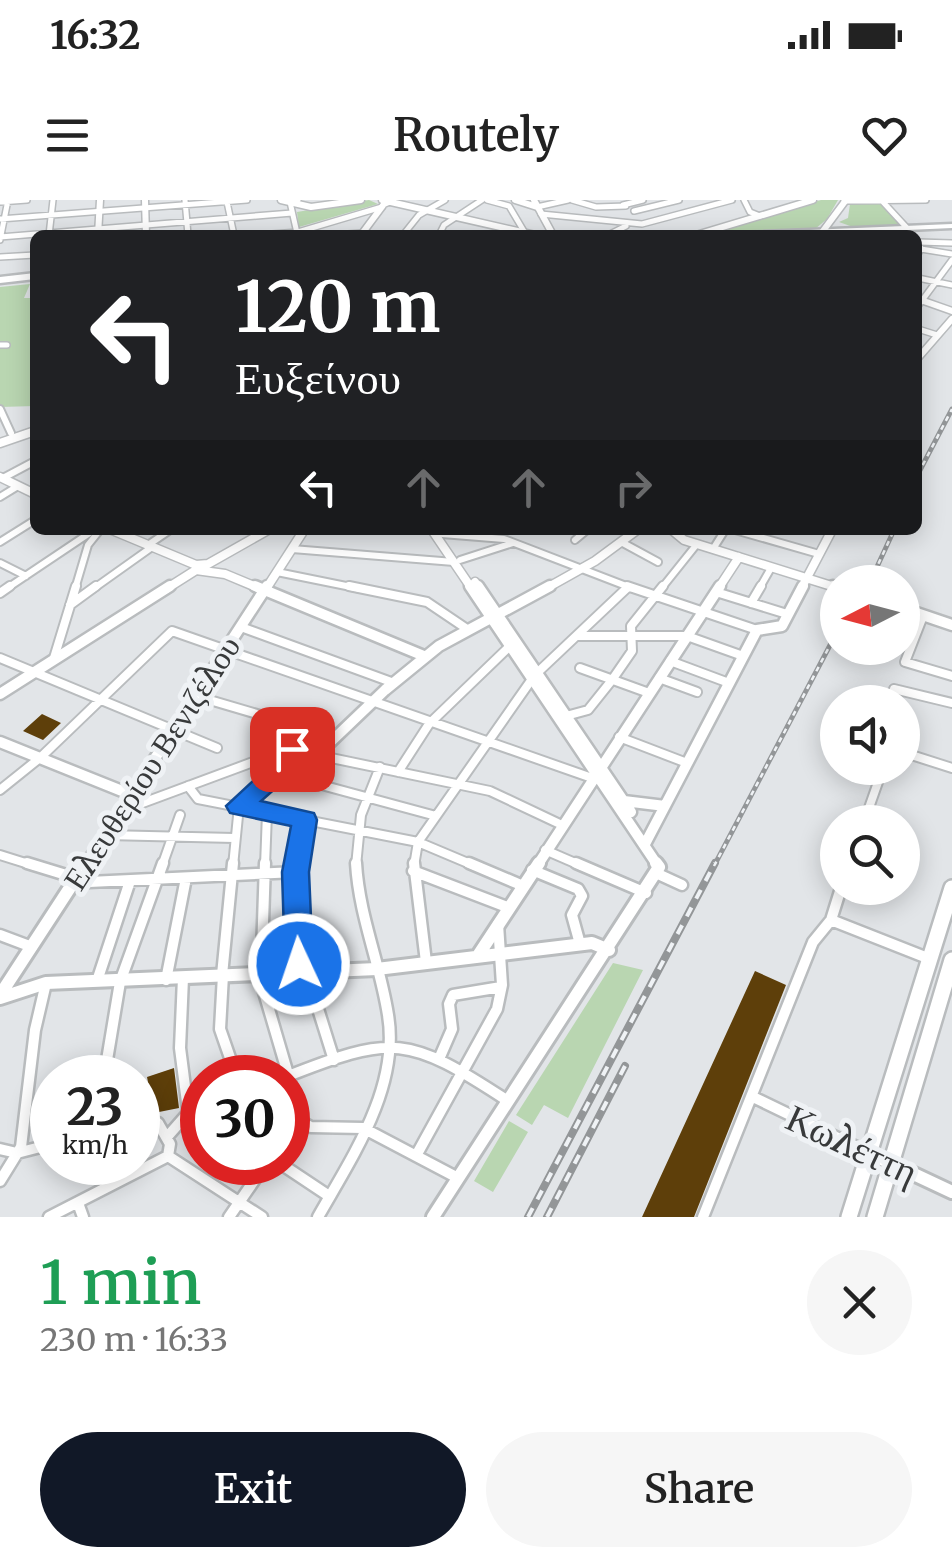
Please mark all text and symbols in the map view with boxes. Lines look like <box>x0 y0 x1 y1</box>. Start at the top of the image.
text: 16:32 <box>50 12 141 59</box>
text: Routely <box>393 107 559 163</box>
icon: menu <box>40 108 95 163</box>
icon: heart <box>857 108 912 163</box>
text: 120 m <box>235 263 440 351</box>
icon: left <box>70 270 200 400</box>
text: Ευξείνου <box>235 350 401 406</box>
icon: left <box>291 460 346 515</box>
icon: ahead <box>396 460 451 515</box>
icon: ahead <box>501 460 556 515</box>
icon: right <box>606 460 661 515</box>
north arrow <box>820 565 920 665</box>
map controls <box>820 565 920 905</box>
street label: Ελευθερίου Βενιζέλου <box>55 628 249 898</box>
button: sound <box>820 685 920 785</box>
pin <box>250 707 335 792</box>
icon: arrive <box>265 722 320 777</box>
button: search <box>820 805 920 905</box>
position arrow <box>247 912 351 1016</box>
speed limit sign: 30 <box>180 1055 310 1185</box>
text: 23 <box>67 1076 123 1139</box>
street label: Κωλέττη <box>779 1094 925 1195</box>
text: km/h <box>62 1129 128 1161</box>
text: 1 min <box>40 1245 201 1320</box>
button: close <box>807 1250 912 1355</box>
text: 230 m · 16:33 <box>40 1320 228 1360</box>
button: Exit <box>40 1432 466 1547</box>
button: Share <box>486 1432 912 1547</box>

